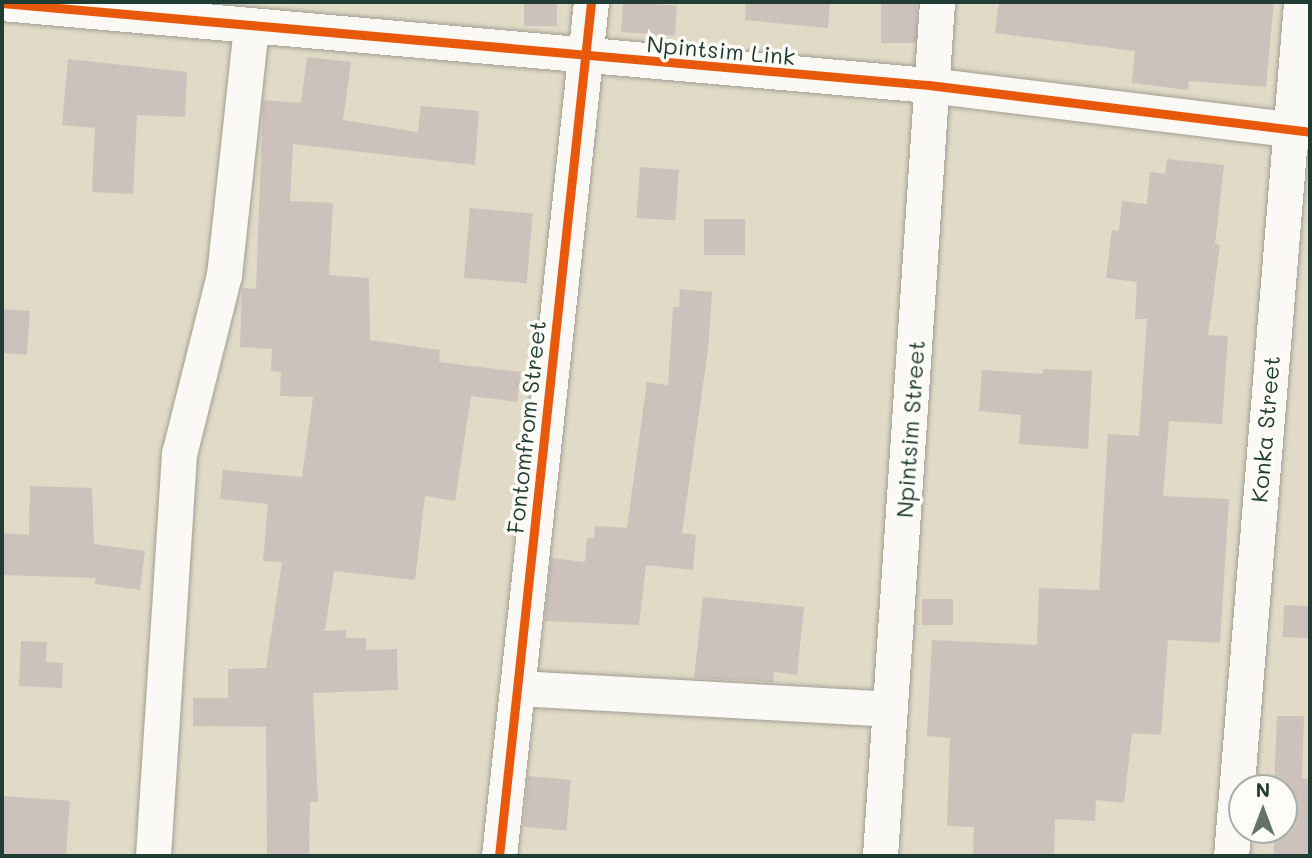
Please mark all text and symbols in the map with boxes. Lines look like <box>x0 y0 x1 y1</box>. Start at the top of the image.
street label: Npintsim Link <box>646 30 796 70</box>
street label: Fontomfrom Street <box>501 319 551 535</box>
street label: Npintsim Street <box>890 339 930 519</box>
street label: Konka Street <box>1245 354 1285 504</box>
north arrow <box>1228 774 1298 844</box>
text: N <box>1256 777 1270 802</box>

